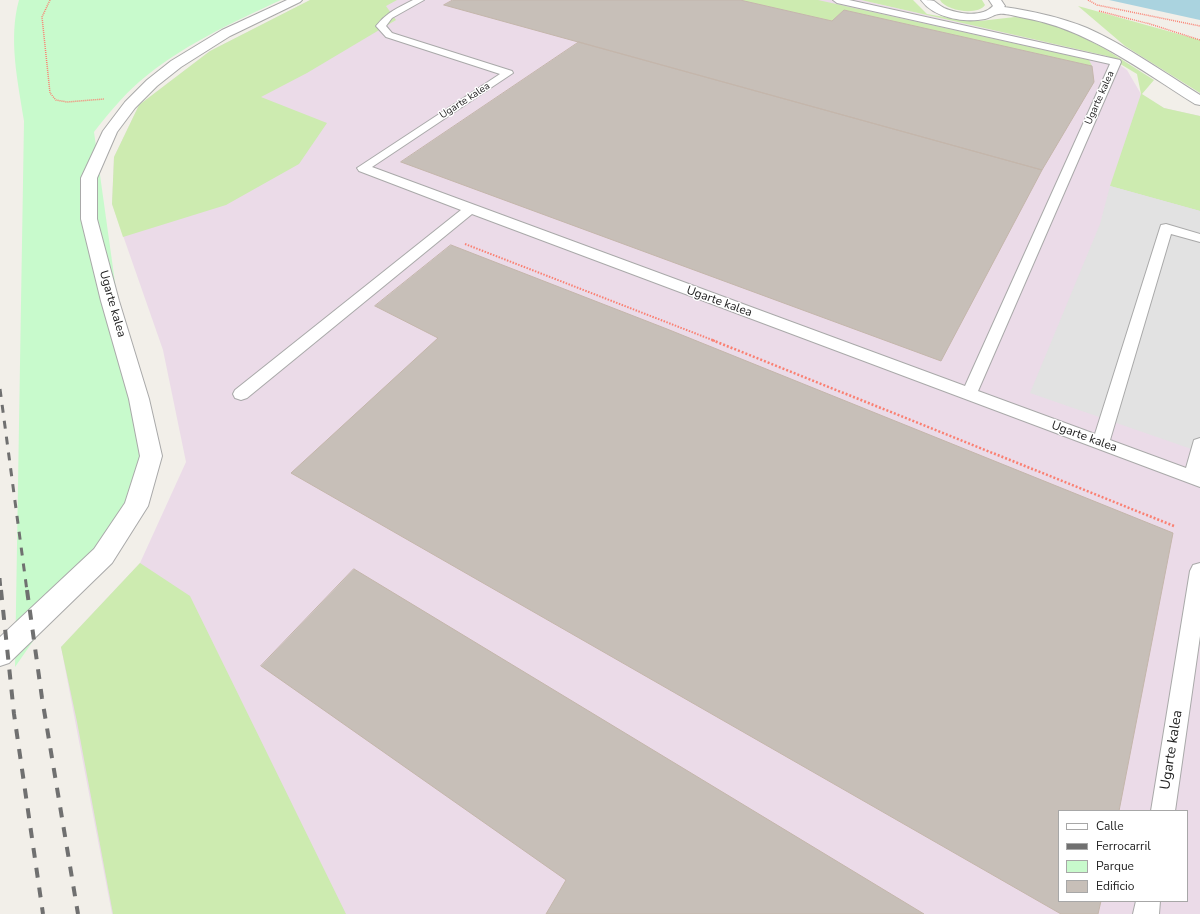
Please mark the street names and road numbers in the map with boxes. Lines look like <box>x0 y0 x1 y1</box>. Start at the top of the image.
street label: Ugarte kalea <box>1083 69 1117 127</box>
street label: Ugarte kalea <box>438 80 492 122</box>
street label: Ugarte kalea <box>96 269 128 339</box>
street label: Ugarte kalea <box>684 283 754 321</box>
street label: Ugarte kalea <box>1049 418 1119 456</box>
street label: Ugarte kalea <box>1157 709 1187 791</box>

